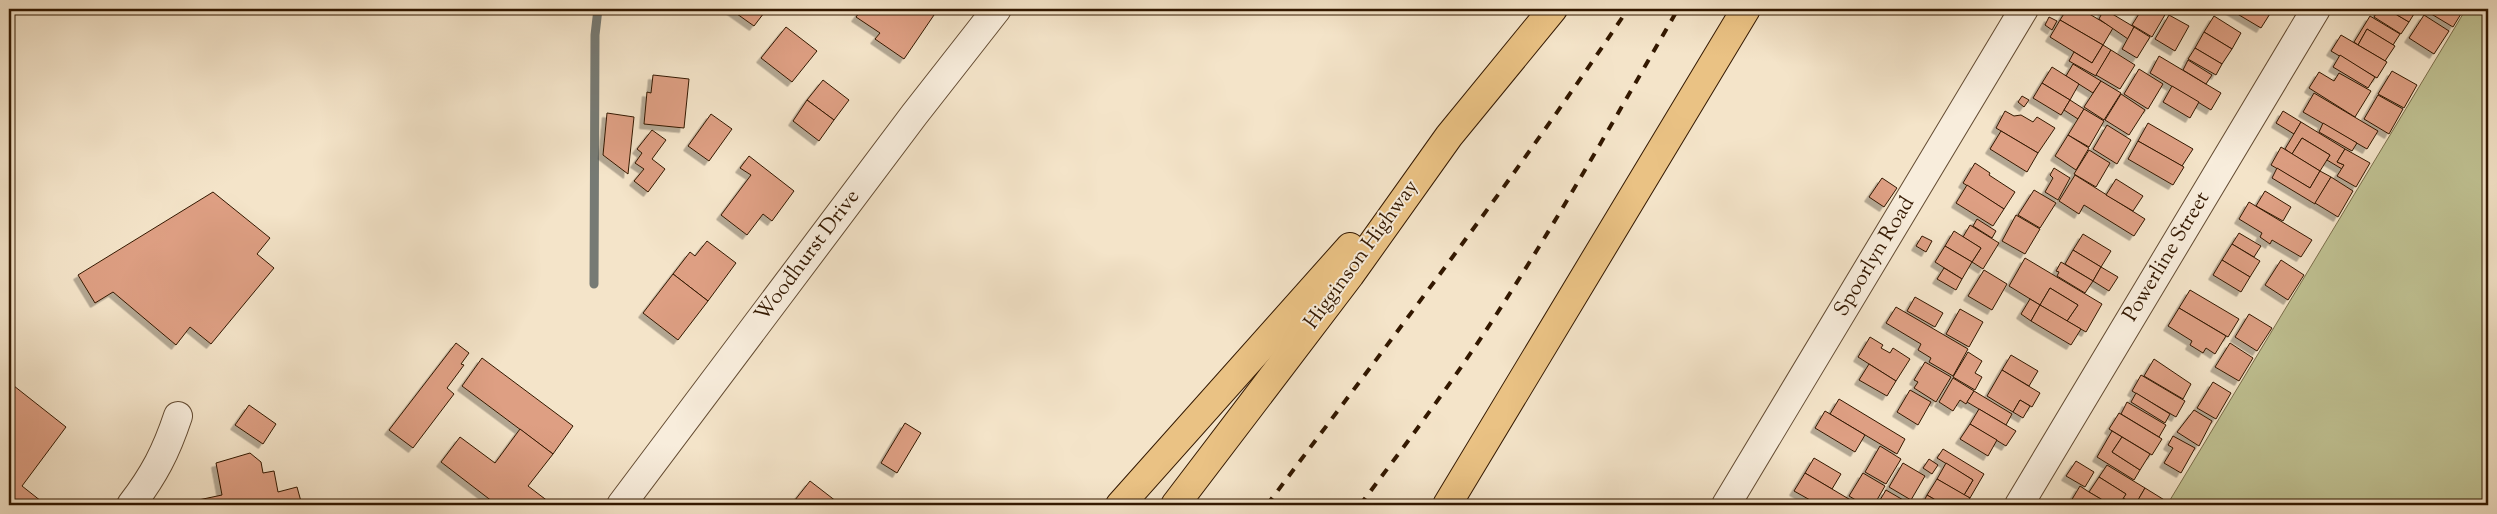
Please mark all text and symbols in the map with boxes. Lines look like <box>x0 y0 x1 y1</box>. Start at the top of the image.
street label: Higginson Highway <box>1297 174 1427 336</box>
street label: Woodhurst Drive <box>748 184 868 328</box>
street label: Powerline Street <box>2116 186 2218 328</box>
street label: Spoorlyn Road <box>1827 191 1923 323</box>

